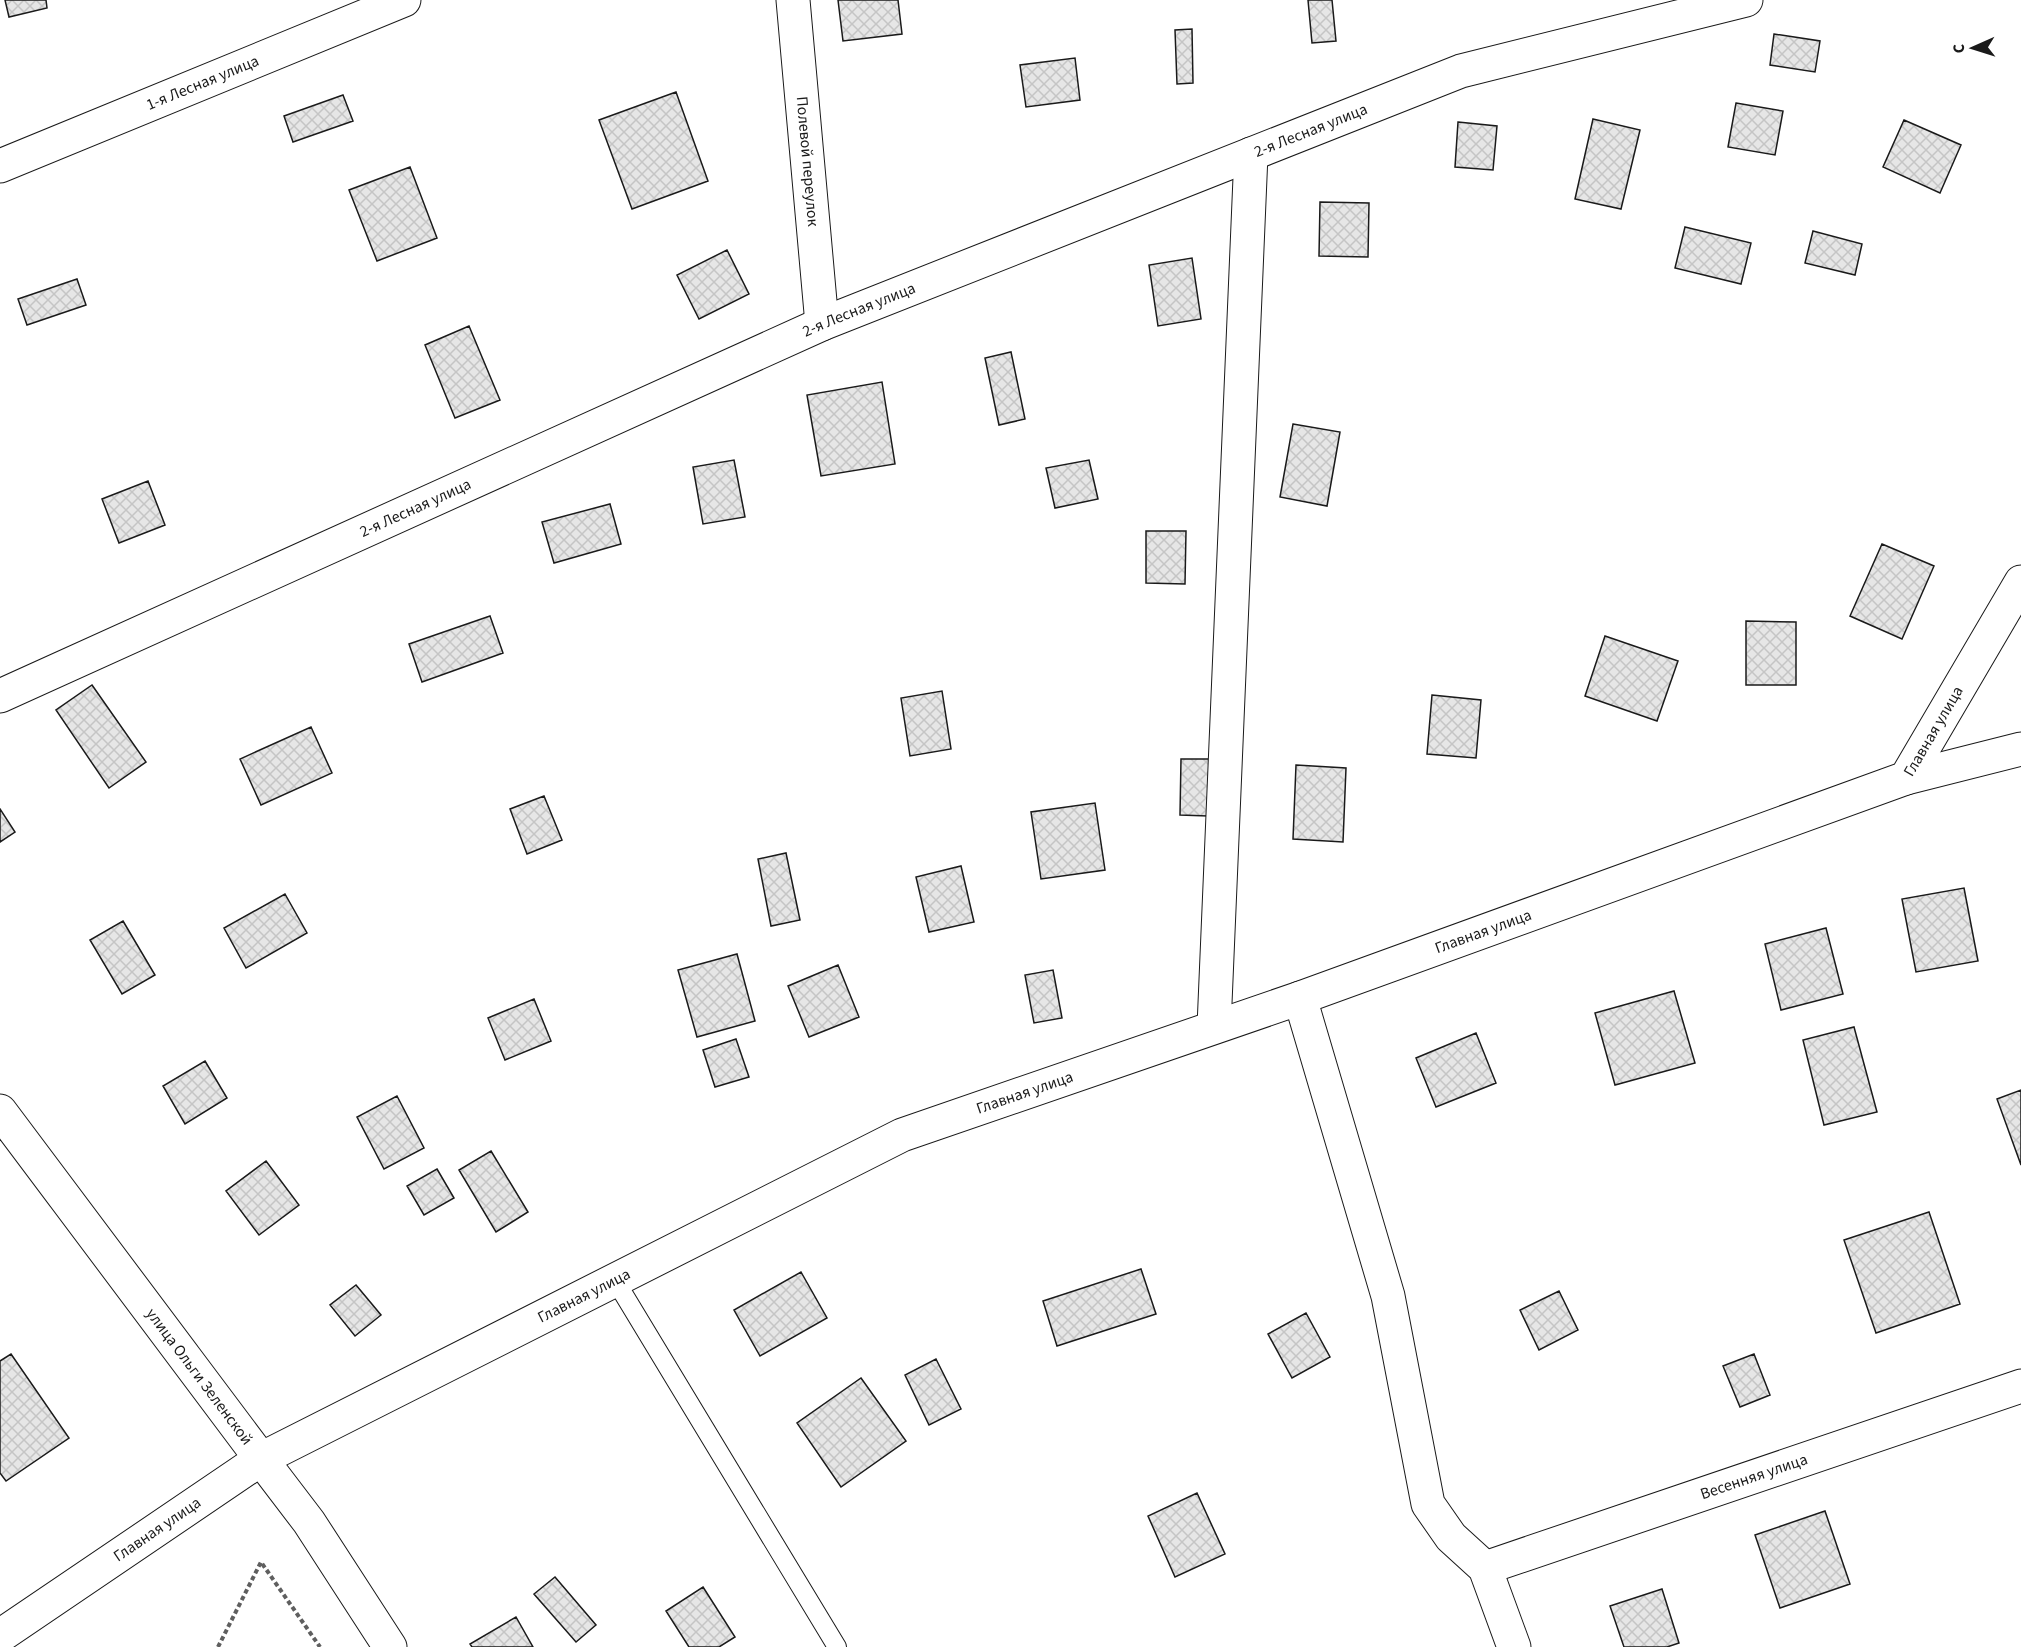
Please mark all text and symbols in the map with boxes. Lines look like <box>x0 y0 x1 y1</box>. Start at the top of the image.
north arrow <box>1943 18 2003 78</box>
text: С <box>1948 44 1970 54</box>
street label: 1-я Лесная улица <box>143 50 262 116</box>
street label: Полевой переулок <box>791 95 824 228</box>
street label: 2-я Лесная улица <box>1251 98 1371 163</box>
street label: 2-я Лесная улица <box>799 277 919 342</box>
street label: 2-я Лесная улица <box>356 473 475 543</box>
street label: Главная улица <box>1898 682 1969 781</box>
street label: Главная улица <box>1432 904 1535 959</box>
street label: Главная улица <box>973 1066 1076 1120</box>
street label: Главная улица <box>534 1263 634 1328</box>
street label: улица Ольги Зеленской <box>141 1304 258 1450</box>
street label: Весенняя улица <box>1697 1448 1810 1505</box>
street label: Главная улица <box>109 1492 205 1567</box>

